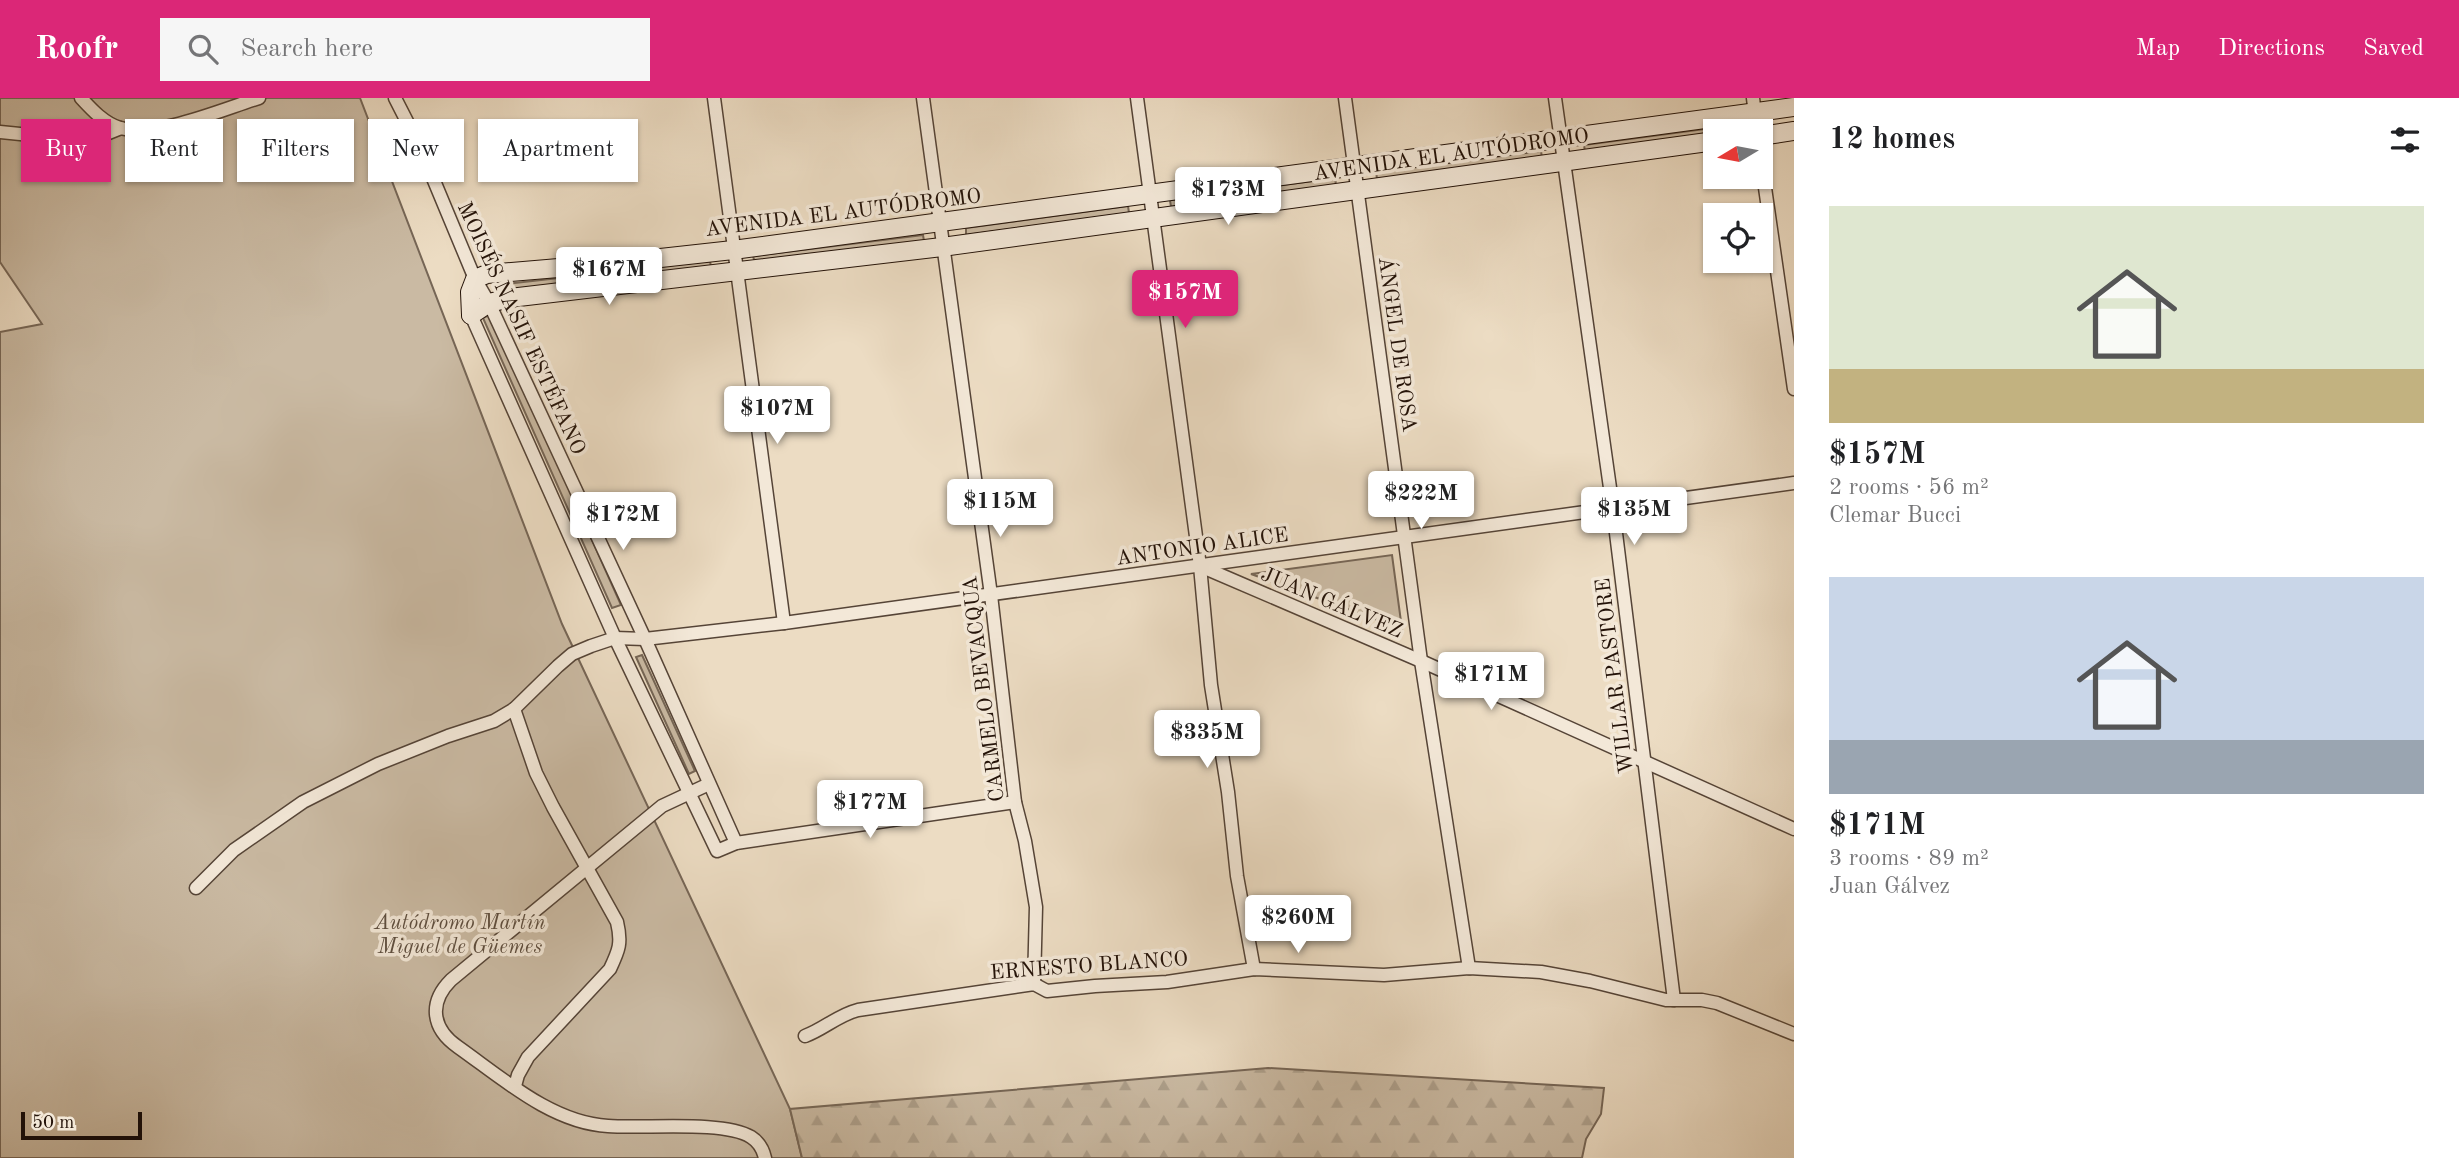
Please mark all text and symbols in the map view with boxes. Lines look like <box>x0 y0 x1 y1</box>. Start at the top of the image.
search box <box>160 18 650 81</box>
icon: search <box>184 30 222 68</box>
text: Roofr <box>35 33 118 66</box>
text: Search here <box>240 36 373 62</box>
text: Map <box>2136 37 2180 61</box>
text: Directions <box>2218 37 2325 61</box>
text: Saved <box>2363 37 2424 61</box>
chip: Buy <box>21 119 111 182</box>
chip: Rent <box>125 119 223 182</box>
chip: Filters <box>237 119 354 182</box>
chip: New <box>368 119 464 182</box>
chip: Apartment <box>478 119 638 182</box>
north arrow <box>1703 119 1773 189</box>
map controls <box>1703 119 1773 273</box>
street label: AVENIDA EL AUTÓDROMO <box>1311 121 1590 185</box>
icon: filters <box>2386 121 2424 159</box>
text: 12 homes <box>1829 125 1955 155</box>
pin: $173M <box>1179 167 1277 227</box>
text: $173M <box>1191 178 1265 201</box>
street label: AVENIDA EL AUTÓDROMO <box>703 181 982 241</box>
street label: MOISÉS NASIF ESTÉFANO <box>453 197 592 458</box>
button: locate <box>1703 203 1773 273</box>
pin: $167M <box>560 248 658 307</box>
icon: home <box>2064 251 2190 377</box>
street label: ÁNGEL DE ROSA <box>1374 255 1423 433</box>
text: $167M <box>572 258 646 281</box>
pin: $157M <box>1136 271 1234 330</box>
text: $157M <box>1148 281 1222 304</box>
pin: $107M <box>728 386 826 446</box>
text: $107M <box>740 397 814 420</box>
text: $157M <box>1829 440 1925 470</box>
pin: $222M <box>1372 472 1470 531</box>
text: 2 rooms · 56 m² <box>1829 476 1989 499</box>
pin: $115M <box>951 480 1049 539</box>
text: $222M <box>1384 482 1458 505</box>
pin: $135M <box>1585 488 1683 547</box>
text: $115M <box>963 490 1037 513</box>
pin: $172M <box>574 492 672 552</box>
text: $135M <box>1597 498 1671 521</box>
text: $172M <box>586 503 660 526</box>
text: Clemar Bucci <box>1829 504 1961 527</box>
street label: ANTONIO ALICE <box>1115 525 1290 570</box>
street label: JUAN GÁLVEZ <box>1258 560 1407 643</box>
street label: CARMELO BEVACQUA <box>960 575 1009 803</box>
street label: WILLAR PASTORE <box>1593 577 1638 775</box>
icon: home <box>2064 622 2190 748</box>
pin: $171M <box>1442 652 1540 712</box>
text: $171M <box>1454 663 1528 686</box>
pin: $335M <box>1158 710 1256 770</box>
text: $335M <box>1170 721 1244 744</box>
pin: $177M <box>821 780 919 840</box>
text: $177M <box>833 791 907 814</box>
text: $171M <box>1829 811 1925 841</box>
text: 3 rooms · 89 m² <box>1829 847 1989 870</box>
text: Juan Gálvez <box>1829 875 1950 898</box>
pin: $260M <box>1249 896 1347 955</box>
text: $260M <box>1261 906 1335 929</box>
park label: Autódromo Martín Miguel de Güemes <box>374 913 545 958</box>
street label: ERNESTO BLANCO <box>989 949 1189 984</box>
scale bar <box>21 1109 142 1141</box>
text: 50 m <box>32 1114 74 1133</box>

